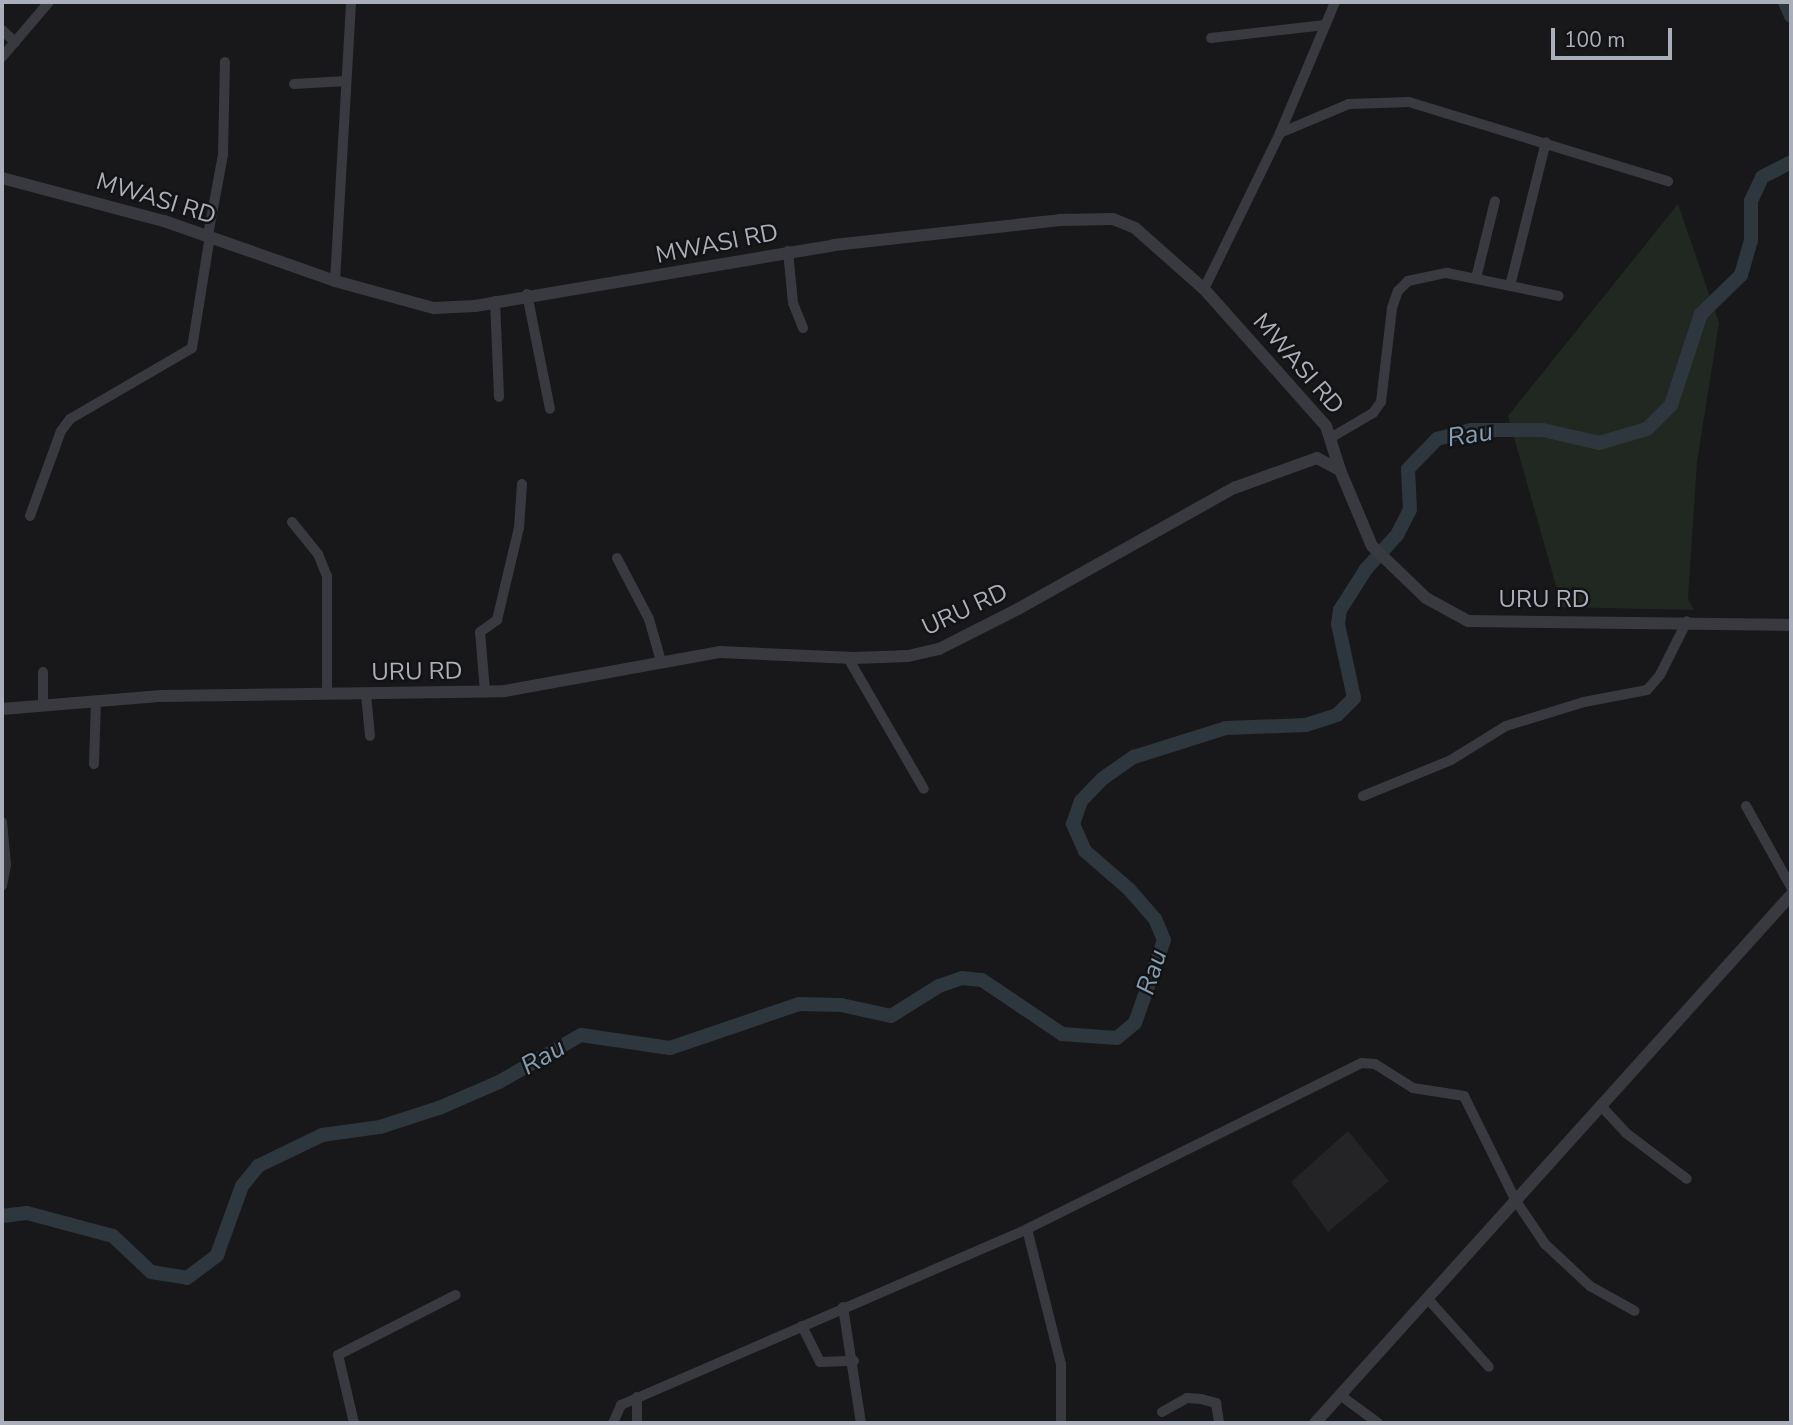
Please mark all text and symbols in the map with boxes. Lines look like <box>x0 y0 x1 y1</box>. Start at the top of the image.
scale bar <box>1555 14 1676 58</box>
text: 100 m <box>1564 26 1625 54</box>
street label: MWASI RD <box>93 167 219 231</box>
street label: MWASI RD <box>653 218 781 270</box>
street label: MWASI RD <box>1246 308 1350 420</box>
water label: Rau <box>1445 416 1495 454</box>
street label: URU RD <box>918 578 1012 642</box>
street label: URU RD <box>1498 586 1590 614</box>
street label: URU RD <box>371 657 463 687</box>
water label: Rau <box>1130 945 1174 999</box>
water label: Rau <box>515 1032 571 1082</box>

